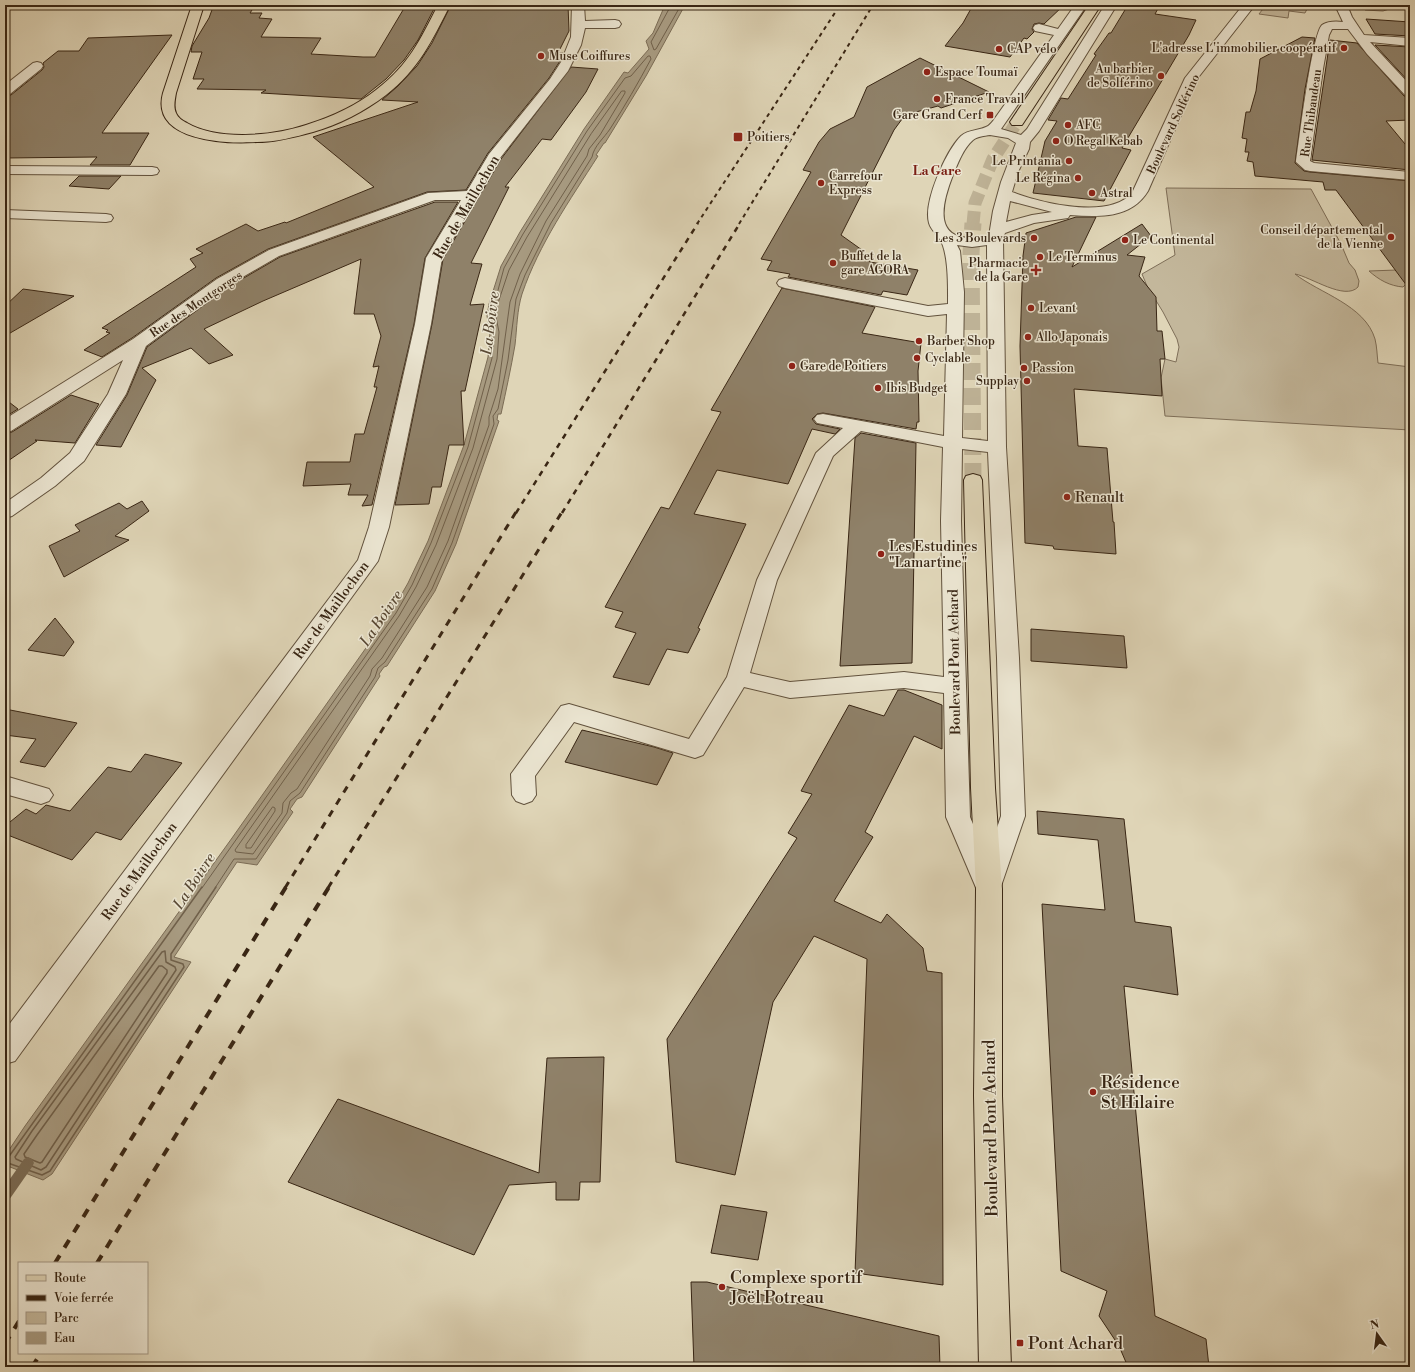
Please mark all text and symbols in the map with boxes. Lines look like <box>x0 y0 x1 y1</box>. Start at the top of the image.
place label: L'adresse L'immobilier coopératif <box>1152 41 1337 56</box>
place label: CAP vélo <box>1007 42 1057 57</box>
marker: L'adresse L'immobilier coopératif <box>1339 43 1349 53</box>
marker: CAP vélo <box>994 44 1004 54</box>
place label: Muse Coiffures <box>549 49 630 64</box>
marker: Muse Coiffures <box>536 51 546 61</box>
place label: Au barbier de Solférino <box>1087 62 1153 91</box>
place label: Espace Toumaï <box>935 65 1018 80</box>
marker: Espace Toumaï <box>922 67 932 77</box>
street label: Rue Thibaudeau <box>1298 68 1325 158</box>
marker: Au barbier de Solférino <box>1156 71 1166 81</box>
street label: Boulevard Solférino <box>1143 72 1203 177</box>
place label: France Travail <box>945 92 1025 107</box>
marker: France Travail <box>932 94 942 104</box>
place label: Gare Grand Cerf <box>893 108 983 123</box>
marker: Gare Grand Cerf <box>985 110 995 120</box>
place label: AFC <box>1075 118 1100 133</box>
marker: AFC <box>1063 120 1073 130</box>
place label: Poitiers <box>747 130 790 145</box>
marker: Poitiers <box>732 131 744 143</box>
place label: O Regal Kebab <box>1064 134 1143 149</box>
marker: O Regal Kebab <box>1051 136 1061 146</box>
street label: Rue de Maillochon <box>430 152 504 263</box>
place label: Le Printania <box>992 154 1062 169</box>
marker: Le Printania <box>1064 156 1074 166</box>
district label: La Gare <box>913 163 961 179</box>
place label: Carrefour Express <box>829 169 883 198</box>
place label: Le Régina <box>1016 171 1071 186</box>
marker: Le Régina <box>1073 173 1083 183</box>
marker: Carrefour Express <box>816 178 826 188</box>
place label: Astral <box>1099 186 1133 201</box>
marker: Astral <box>1087 188 1097 198</box>
place label: Conseil départemental de la Vienne <box>1260 223 1383 252</box>
place label: Les 3 Boulevards <box>934 231 1026 246</box>
marker: Conseil départemental de la Vienne <box>1386 232 1396 242</box>
marker: Les 3 Boulevards <box>1029 233 1039 243</box>
place label: Le Continental <box>1133 233 1215 248</box>
marker: Le Continental <box>1120 235 1130 245</box>
place label: Buffet de la gare AGORA <box>840 249 910 278</box>
place label: Le Terminus <box>1048 250 1117 265</box>
marker: Le Terminus <box>1035 252 1045 262</box>
place label: Pharmacie de la Gare <box>968 256 1028 285</box>
marker: Buffet de la gare AGORA <box>828 258 838 268</box>
marker: Pharmacie de la Gare <box>1031 265 1041 275</box>
street label: Rue des Montgorges <box>147 268 245 341</box>
water label: La Boivre <box>477 290 504 357</box>
place label: Levant <box>1039 301 1077 316</box>
marker: Levant <box>1026 303 1036 313</box>
place label: Allo Japonais <box>1035 330 1108 345</box>
marker: Allo Japonais <box>1023 332 1033 342</box>
place label: Barber Shop <box>926 334 995 349</box>
marker: Barber Shop <box>914 336 924 346</box>
place label: Cyclable <box>925 351 971 366</box>
marker: Cyclable <box>912 353 922 363</box>
place label: Gare de Poitiers <box>800 359 887 374</box>
marker: Gare de Poitiers <box>787 361 797 371</box>
place label: Passion <box>1032 361 1074 376</box>
marker: Passion <box>1019 363 1029 373</box>
place label: Supplay <box>976 374 1019 389</box>
marker: Supplay <box>1022 376 1032 386</box>
place label: Ibis Budget <box>886 381 948 396</box>
marker: Ibis Budget <box>873 383 883 393</box>
place label: Renault <box>1075 489 1124 507</box>
marker: Renault <box>1062 492 1072 502</box>
place label: Les Estudines "Lamartine" <box>889 538 977 572</box>
marker: Les Estudines "Lamartine" <box>876 549 886 559</box>
street label: Rue de Maillochon <box>290 557 374 663</box>
water label: La Boivre <box>355 587 407 651</box>
street label: Boulevard Pont Achard <box>945 589 965 736</box>
street label: Rue de Maillochon <box>98 818 182 924</box>
water label: La Boivre <box>169 849 220 914</box>
street label: Boulevard Pont Achard <box>978 1039 1004 1218</box>
place label: Résidence St Hilaire <box>1101 1072 1180 1114</box>
marker: Résidence St Hilaire <box>1088 1087 1098 1097</box>
legend <box>18 1262 148 1354</box>
place label: Complexe sportif Joël Potreau <box>729 1267 863 1309</box>
text: Route <box>54 1271 86 1286</box>
marker: Complexe sportif Joël Potreau <box>717 1282 727 1292</box>
text: Voie ferrée <box>53 1291 114 1306</box>
text: Parc <box>54 1311 79 1326</box>
north arrow <box>1357 1314 1397 1354</box>
text: N <box>1369 1317 1381 1333</box>
text: Eau <box>54 1331 75 1346</box>
place label: Pont Achard <box>1028 1333 1123 1355</box>
marker: Pont Achard <box>1015 1338 1025 1348</box>

